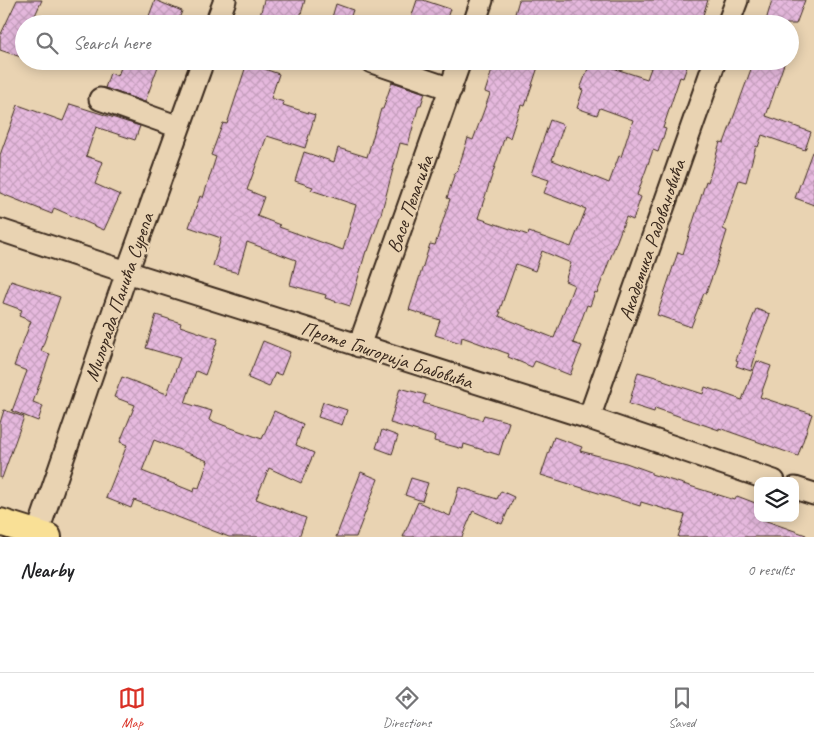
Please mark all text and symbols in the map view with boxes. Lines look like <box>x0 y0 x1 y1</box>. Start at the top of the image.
search box <box>15 15 799 70</box>
icon: search <box>33 29 61 57</box>
text: Search here <box>73 31 150 55</box>
street label: Васе Пелагића <box>381 151 440 256</box>
street label: Академика Радовановића <box>613 155 692 324</box>
street label: Милорада Панића Сурепа <box>78 208 160 385</box>
street label: Проте Глигорија Бабовића <box>298 316 477 395</box>
map controls <box>754 477 799 522</box>
button: layers <box>754 477 799 522</box>
text: Nearby <box>20 557 73 583</box>
text: 0 results <box>747 560 794 580</box>
tab: Map <box>118 684 146 731</box>
tab: Directions <box>383 684 431 731</box>
tab: Saved <box>668 684 696 731</box>

